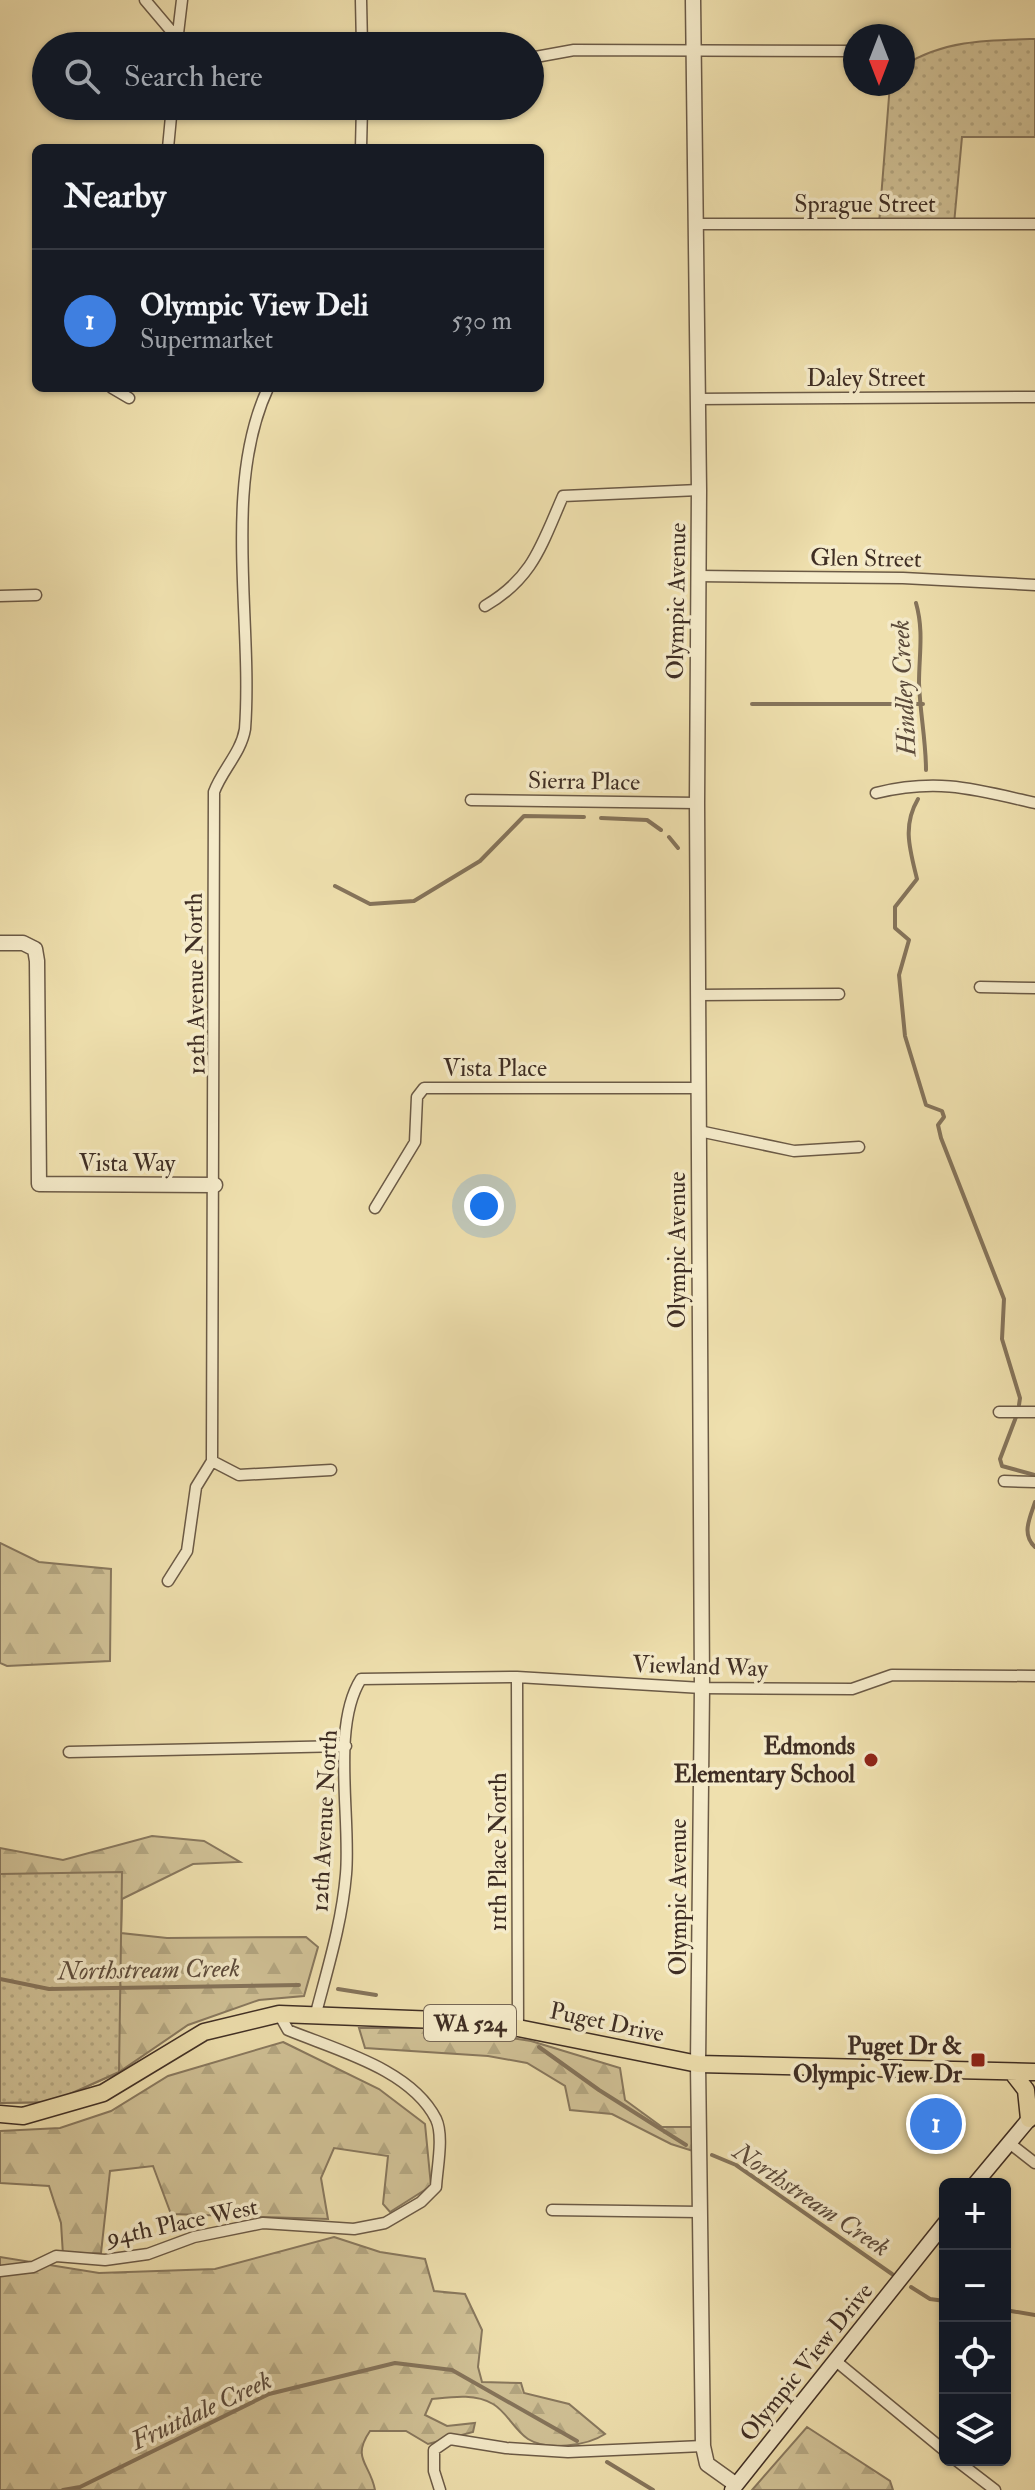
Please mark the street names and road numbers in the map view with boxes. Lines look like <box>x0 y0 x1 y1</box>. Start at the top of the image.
street label: Sprague Street <box>794 189 936 220</box>
street label: Daley Street <box>807 363 926 394</box>
street label: Olympic Avenue <box>660 522 693 680</box>
street label: Glen Street <box>810 542 922 575</box>
street label: Sierra Place <box>528 765 640 798</box>
street label: 12th Avenue North <box>178 892 213 1075</box>
street label: Vista Place <box>443 1053 547 1084</box>
street label: Vista Way <box>79 1148 176 1179</box>
street label: Olympic Avenue <box>662 1171 693 1329</box>
street label: Viewland Way <box>632 1649 769 1684</box>
street label: 12th Avenue North <box>304 1729 345 1913</box>
street label: 11th Place North <box>483 1772 514 1932</box>
street label: Olympic Avenue <box>663 1818 694 1976</box>
street label: Puget Drive <box>547 1995 667 2050</box>
road number: WA 524 <box>424 2005 516 2041</box>
street label: 94th Place West <box>102 2191 261 2254</box>
street label: Olympic View Drive <box>733 2277 880 2448</box>

